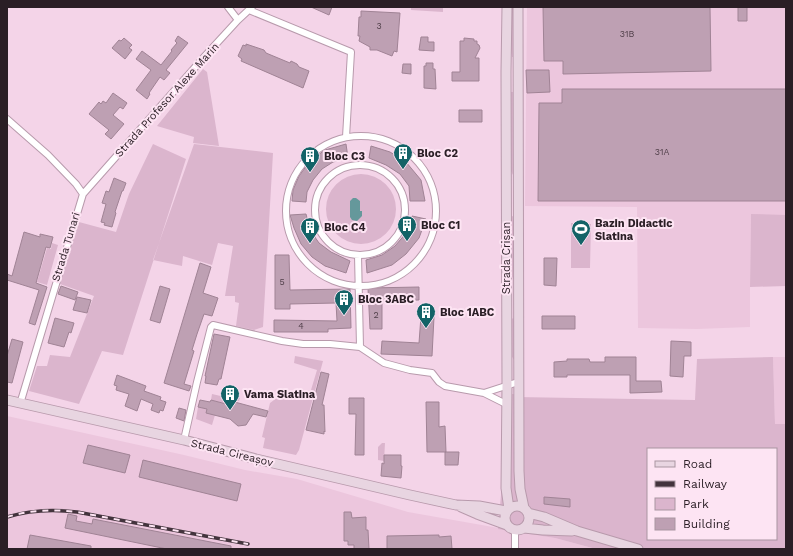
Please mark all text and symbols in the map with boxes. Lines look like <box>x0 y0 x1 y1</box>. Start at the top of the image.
house number: 3 <box>376 21 382 31</box>
house number: 31B <box>620 29 634 39</box>
street label: Strada Profesor Alexe Marin <box>112 40 222 160</box>
building icon: Bloc C2 <box>392 142 414 170</box>
building icon: Bloc C3 <box>299 145 321 173</box>
place label: Bloc C2 <box>417 147 459 160</box>
house number: 31A <box>655 147 669 157</box>
place label: Bloc C3 <box>324 150 366 163</box>
street label: Strada Tunari <box>49 211 83 283</box>
building icon: Bloc C1 <box>396 214 418 242</box>
building icon: Bloc C4 <box>299 216 321 244</box>
place label: Bazin Didactic Slatina <box>595 217 673 243</box>
sports icon: Bazin Didactic Slatina <box>570 218 592 246</box>
place label: Bloc C1 <box>421 219 460 232</box>
place label: Bloc C4 <box>324 221 366 234</box>
street label: Strada Crișan <box>500 222 513 294</box>
house number: 5 <box>279 277 285 287</box>
building icon: Bloc 3ABC <box>333 288 355 316</box>
place label: Bloc 3ABC <box>358 293 415 306</box>
building icon: Bloc 1ABC <box>415 301 437 329</box>
place label: Bloc 1ABC <box>440 306 495 319</box>
house number: 2 <box>373 310 379 320</box>
house number: 4 <box>298 321 304 331</box>
building icon: Vama Slatina <box>219 383 241 411</box>
place label: Vama Slatina <box>244 388 316 401</box>
street label: Strada Cireașov <box>190 436 275 470</box>
legend <box>647 448 777 540</box>
text: Road <box>683 457 712 471</box>
text: Railway <box>683 477 728 491</box>
text: Park <box>683 497 709 511</box>
text: Building <box>683 517 730 531</box>

